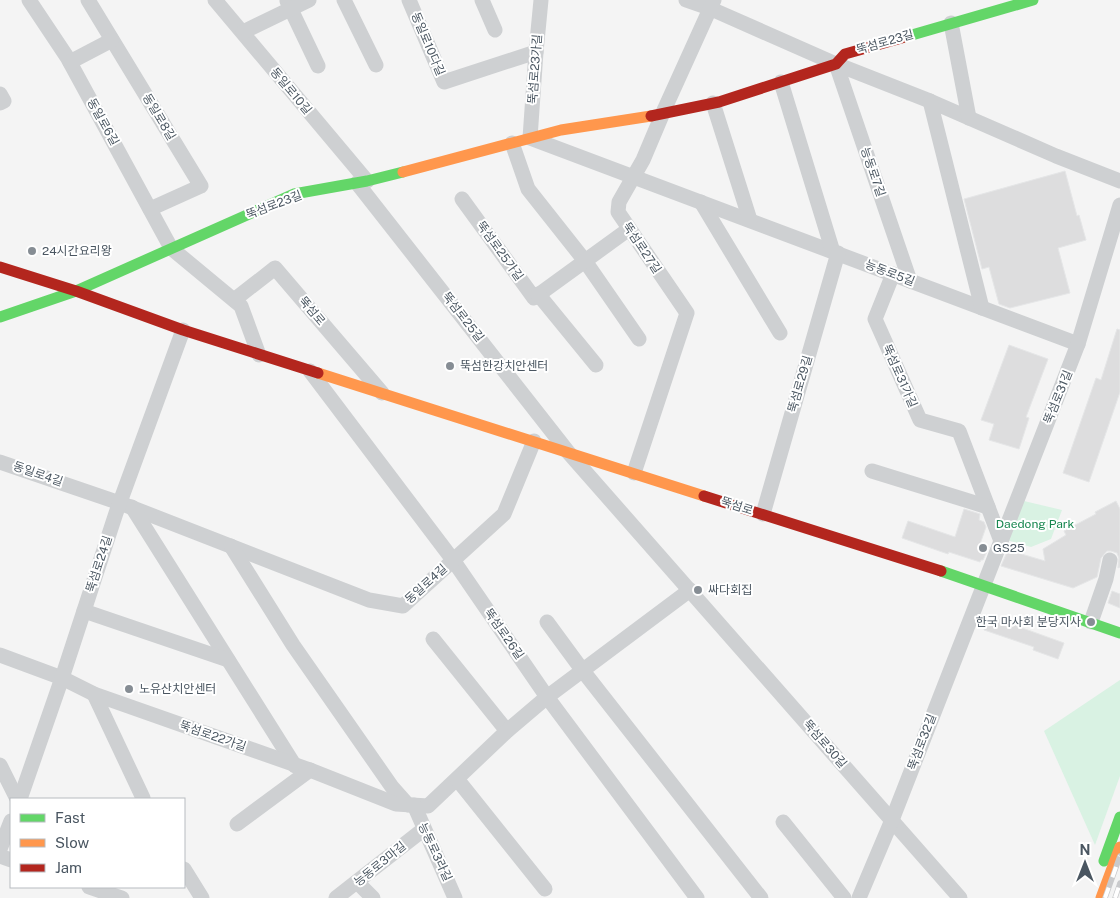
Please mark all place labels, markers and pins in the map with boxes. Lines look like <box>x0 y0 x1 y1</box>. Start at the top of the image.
place label: 24시간요리왕 <box>42 244 112 258</box>
marker: 24시간요리왕 <box>26 245 38 257</box>
place label: 뚝섬한강치안센터 <box>460 359 548 373</box>
marker: 뚝섬한강치안센터 <box>444 360 456 372</box>
place label: GS25 <box>993 541 1025 555</box>
marker: GS25 <box>977 542 989 554</box>
place label: 싸다회집 <box>708 583 752 597</box>
marker: 싸다회집 <box>692 584 704 596</box>
place label: 한국 마사회 분당지사 <box>976 615 1081 629</box>
marker: 한국 마사회 분당지사 <box>1085 616 1097 628</box>
place label: 노유산치안센터 <box>139 682 216 696</box>
marker: 노유산치안센터 <box>123 683 135 695</box>

